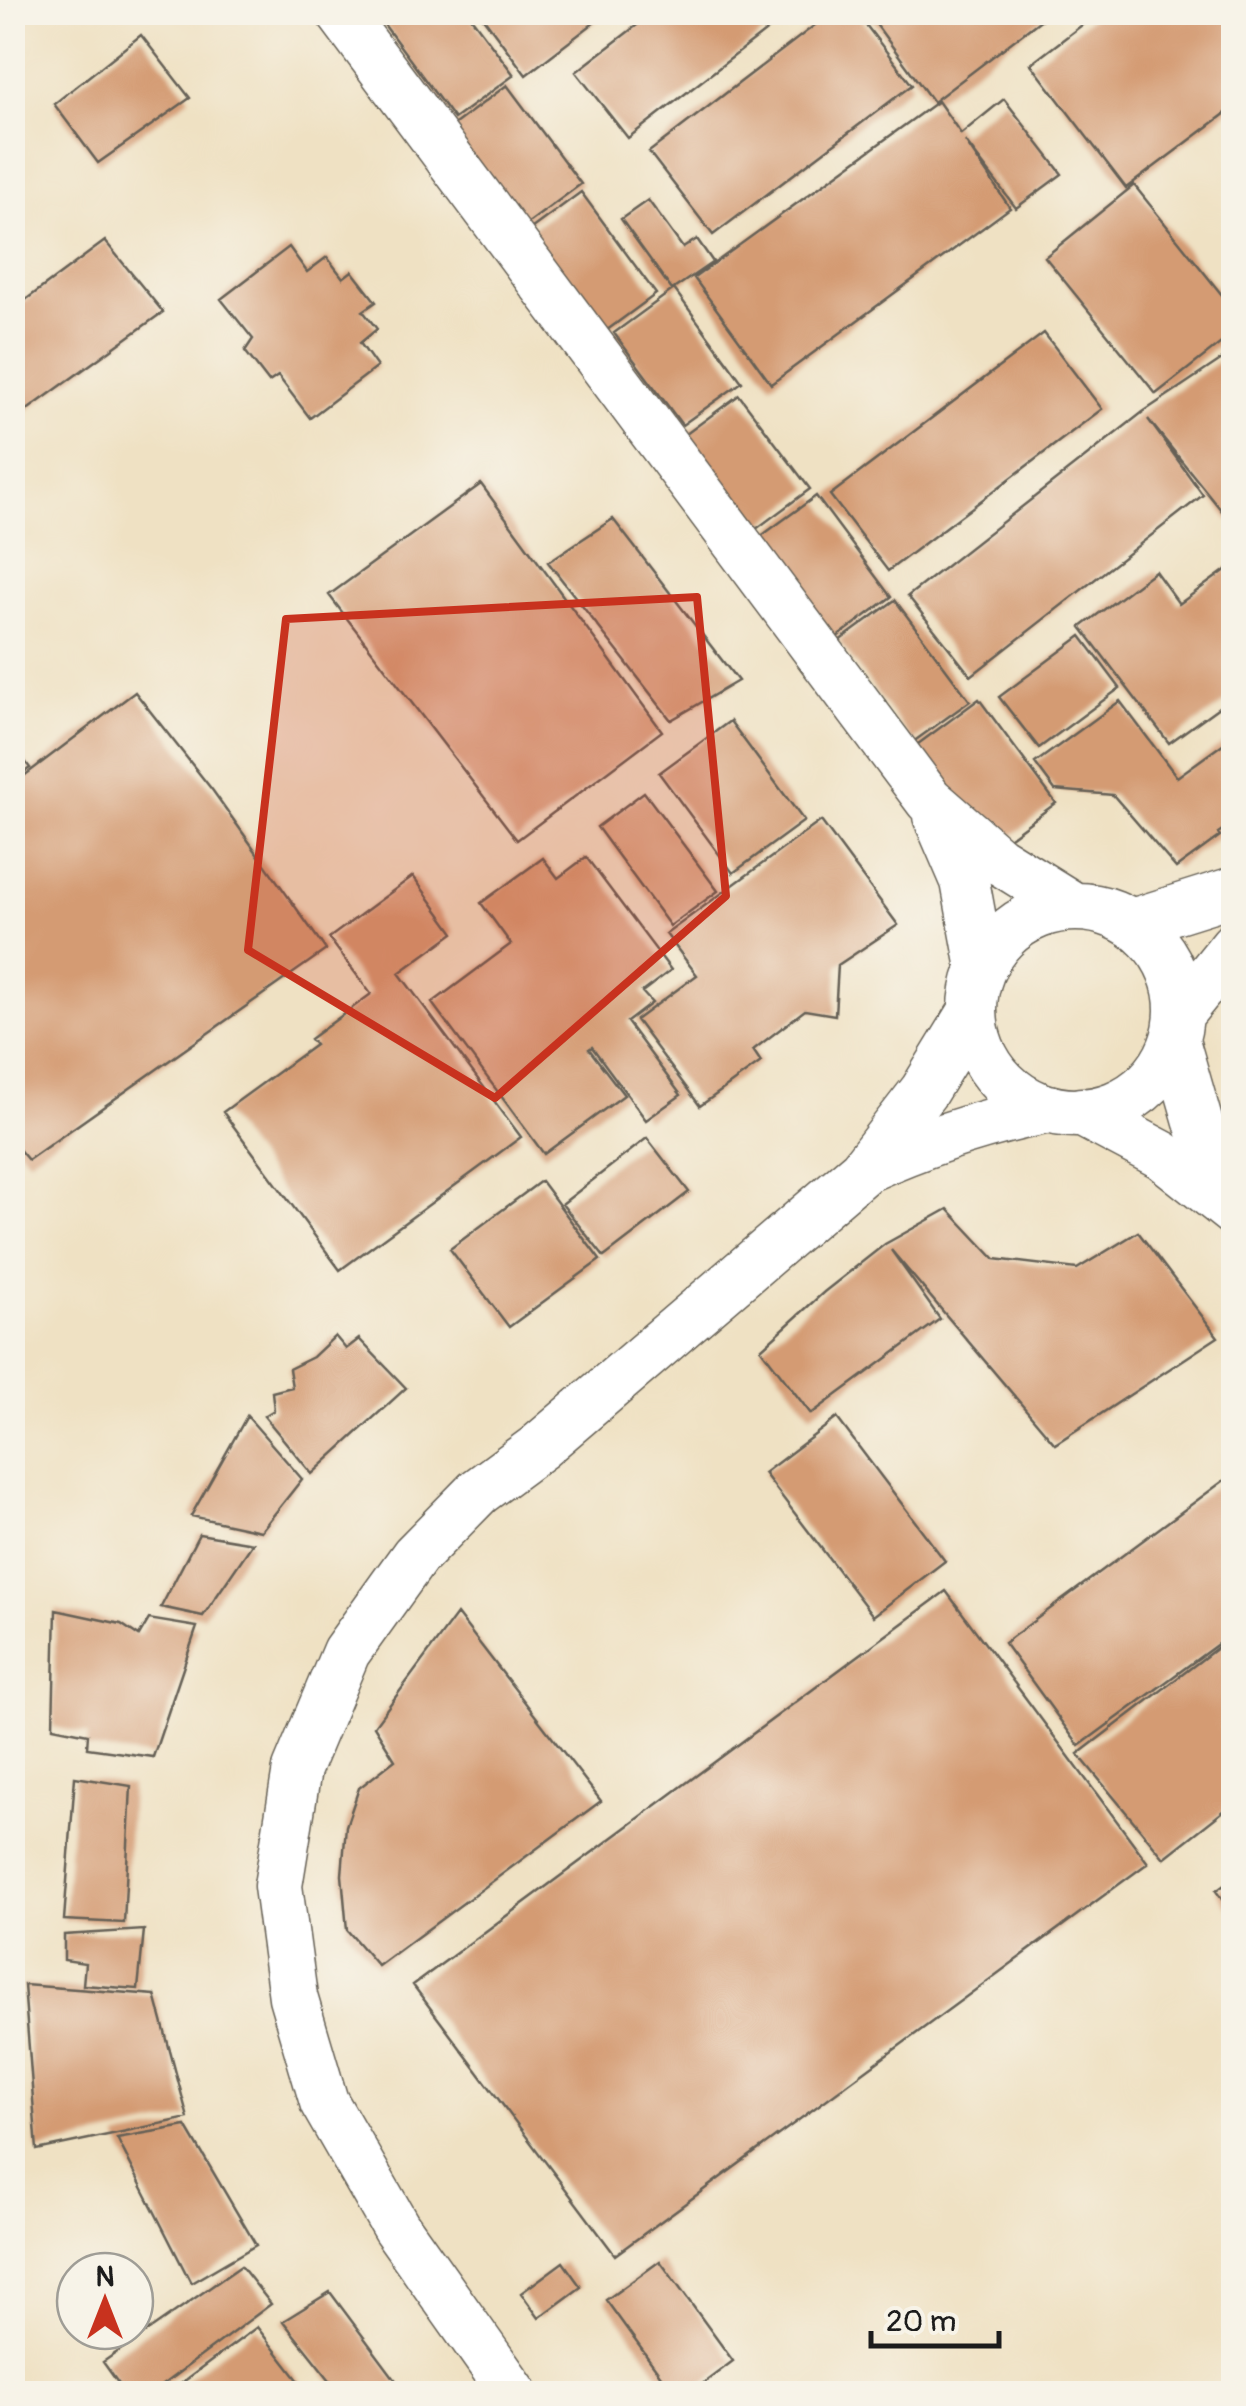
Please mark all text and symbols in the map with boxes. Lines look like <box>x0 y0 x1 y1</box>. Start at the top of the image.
north arrow <box>55 2251 155 2351</box>
text: N <box>96 2260 114 2295</box>
scale bar <box>871 2286 998 2348</box>
text: 20 m <box>886 2303 956 2340</box>

